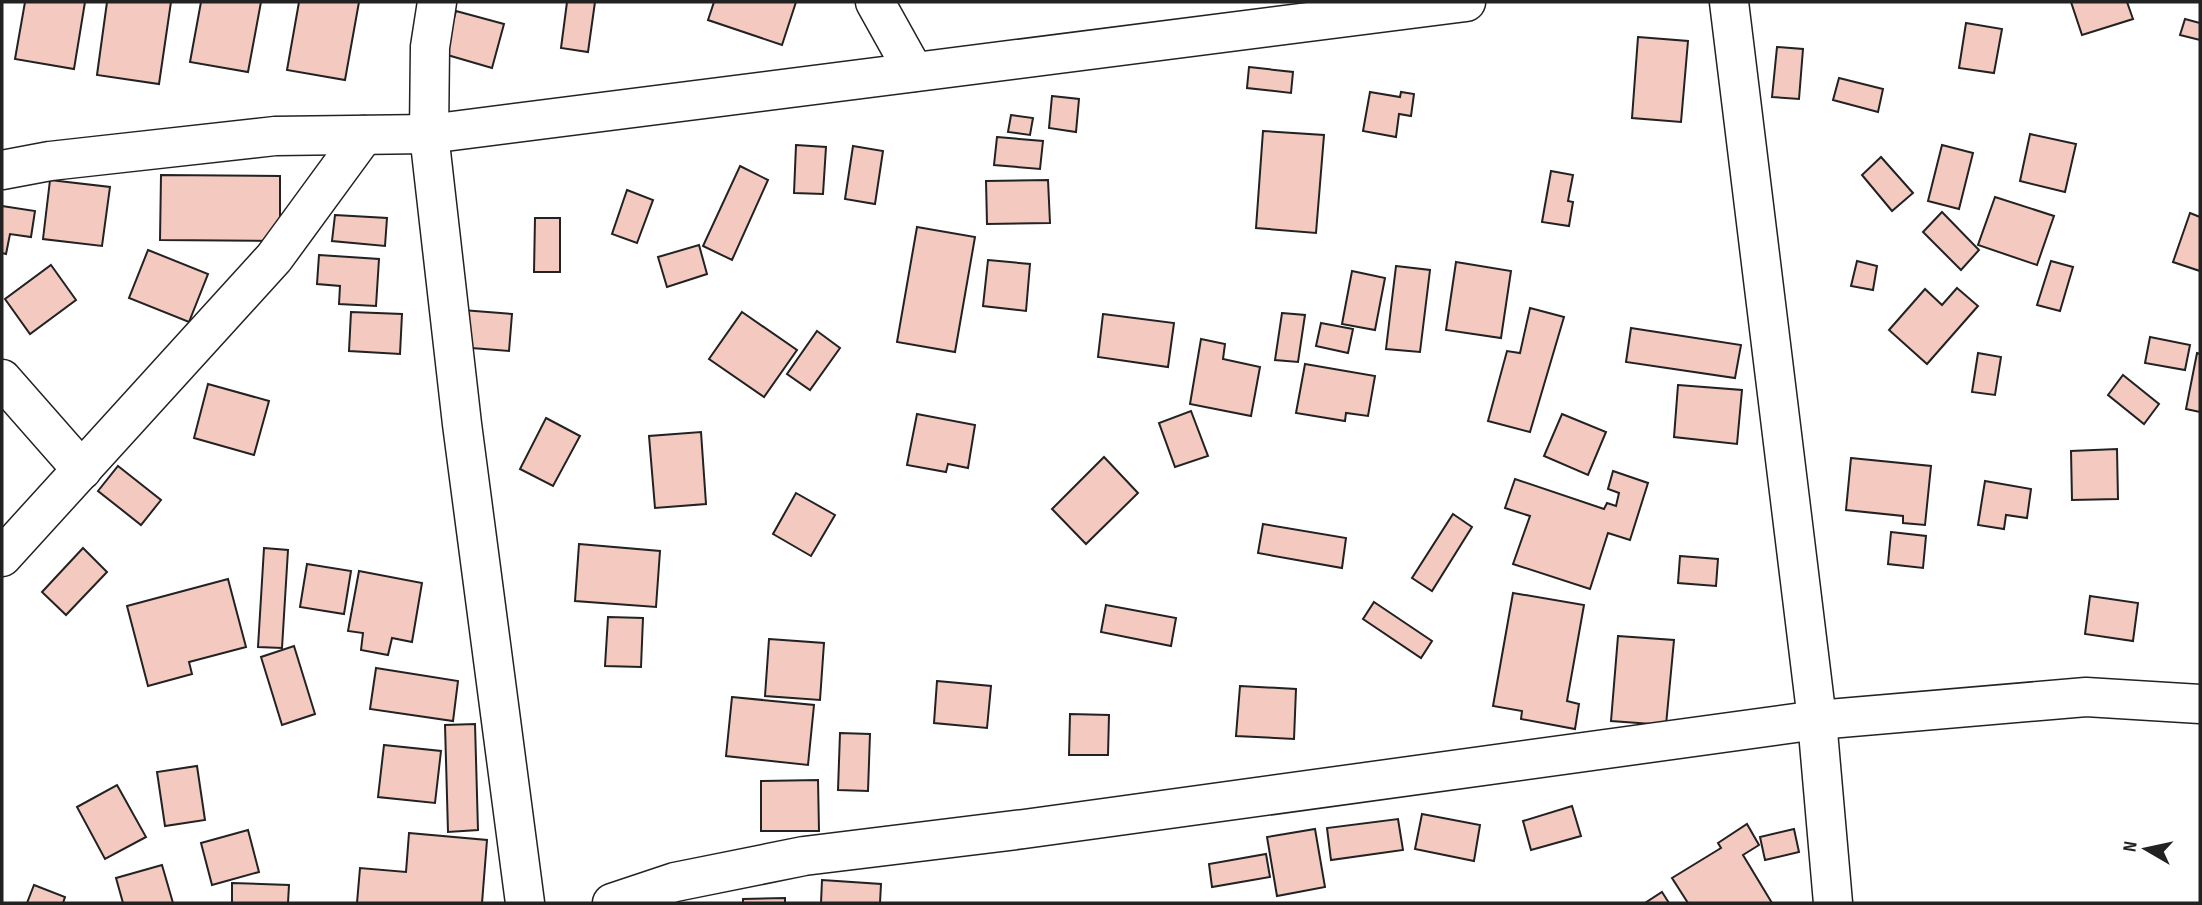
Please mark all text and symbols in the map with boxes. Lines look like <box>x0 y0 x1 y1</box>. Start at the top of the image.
north arrow <box>2111 814 2181 884</box>
text: N <box>2119 840 2143 853</box>

